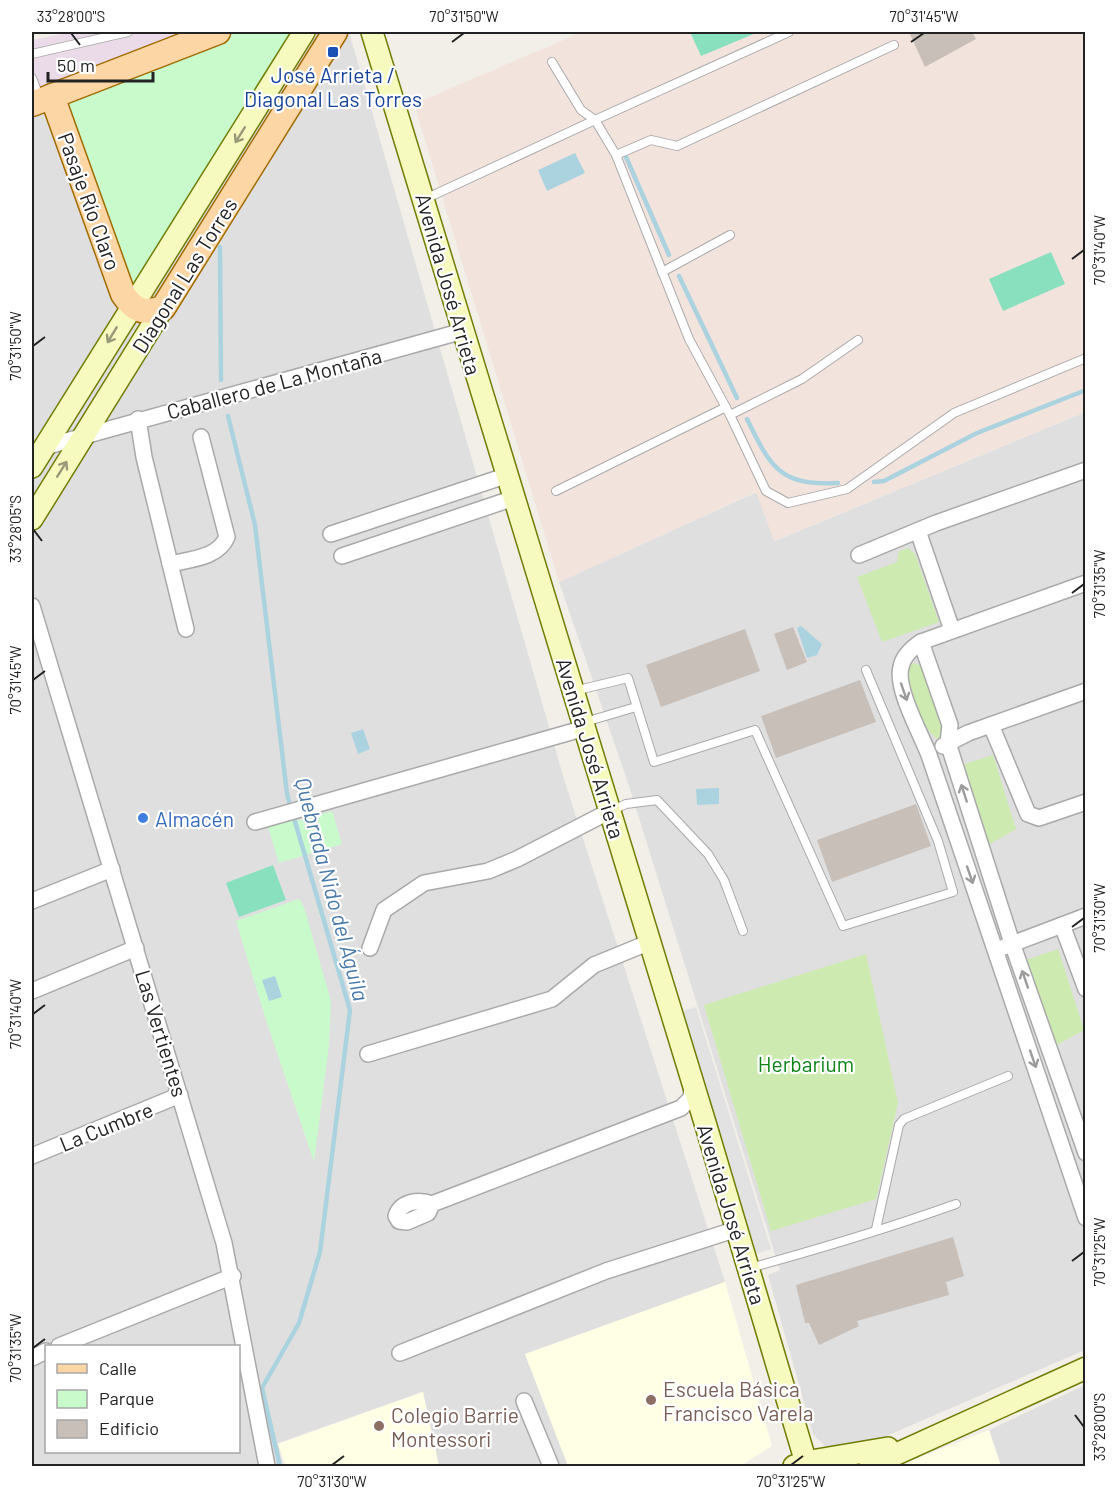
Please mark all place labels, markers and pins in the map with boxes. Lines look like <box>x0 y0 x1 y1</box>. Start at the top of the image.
marker: José Arrieta / Diagonal Las Torres <box>326 45 340 59</box>
place label: José Arrieta / Diagonal Las Torres <box>244 62 422 111</box>
place label: Almacén <box>155 806 234 831</box>
marker: Almacén <box>136 811 150 825</box>
place label: Escuela Básica Francisco Varela <box>663 1376 813 1425</box>
marker: Escuela Básica Francisco Varela <box>644 1393 658 1407</box>
place label: Colegio Barrie Montessori <box>391 1402 519 1451</box>
marker: Colegio Barrie Montessori <box>372 1419 386 1433</box>

